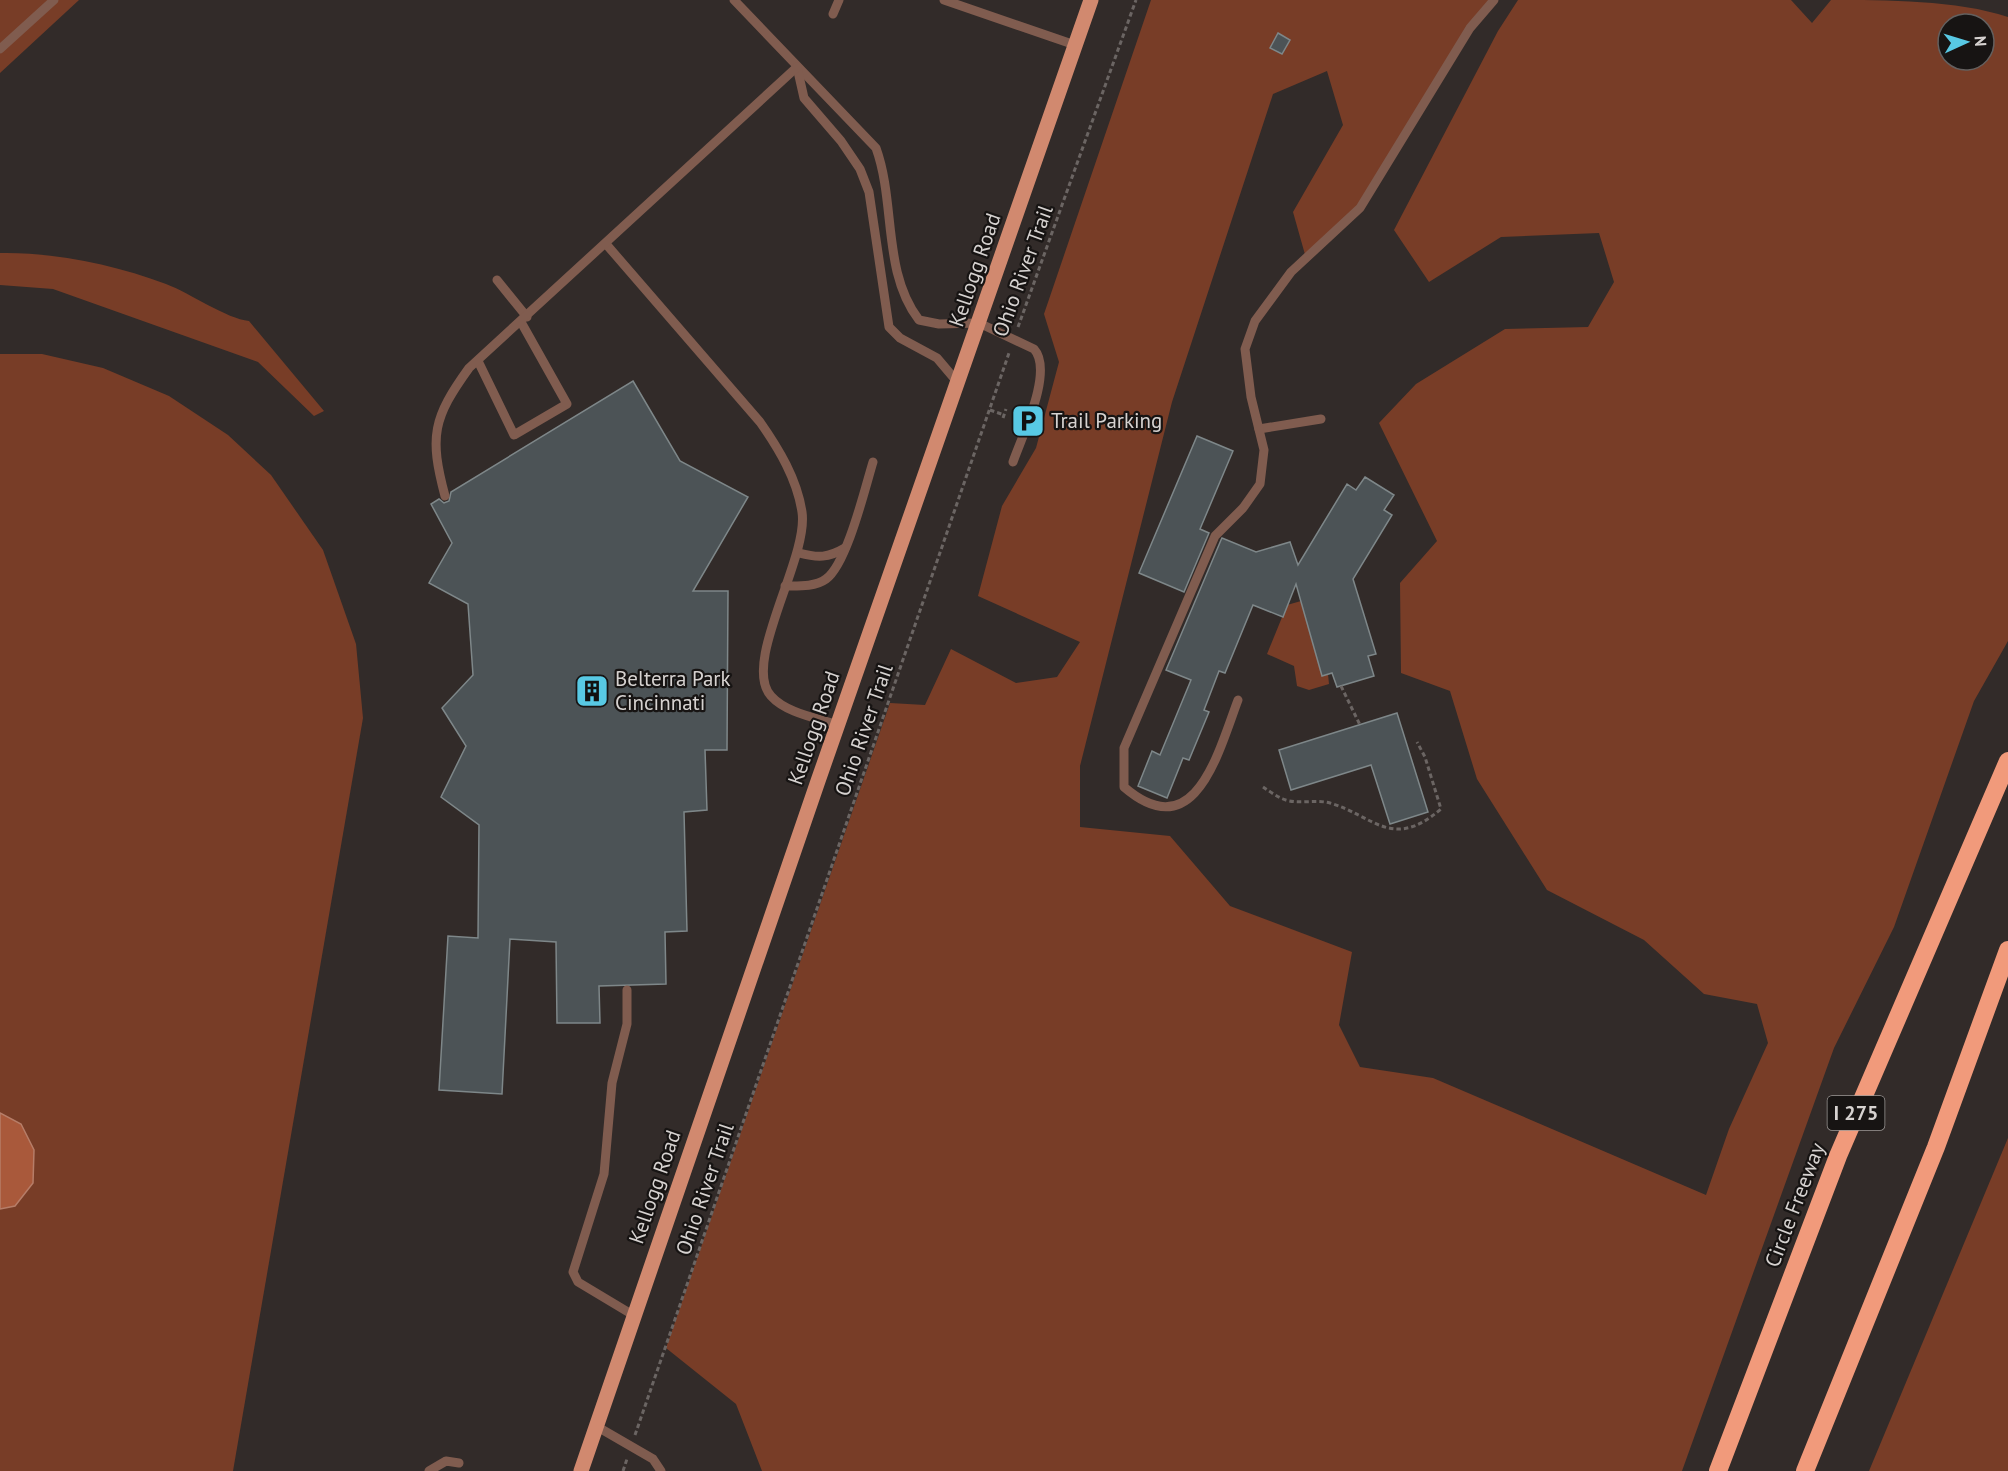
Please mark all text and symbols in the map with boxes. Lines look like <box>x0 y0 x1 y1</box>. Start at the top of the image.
north arrow <box>1936 12 1996 72</box>
text: N <box>1971 35 1991 47</box>
street label: Ohio River Trail <box>986 201 1059 340</box>
street label: Kellogg Road <box>942 209 1007 330</box>
parking icon: Trail Parking <box>1010 403 1046 439</box>
place label: Trail Parking <box>1051 407 1162 434</box>
street label: Ohio River Trail <box>828 660 899 799</box>
place label: Belterra Park Cincinnati <box>615 665 731 716</box>
street label: Kellogg Road <box>781 667 846 788</box>
building icon: Belterra Park Cincinnati <box>574 673 610 709</box>
road number: I 275 <box>1828 1096 1884 1130</box>
street label: Ohio River Trail <box>669 1119 740 1258</box>
street label: Kellogg Road <box>622 1126 687 1247</box>
street label: Circle Freeway <box>1758 1139 1831 1271</box>

